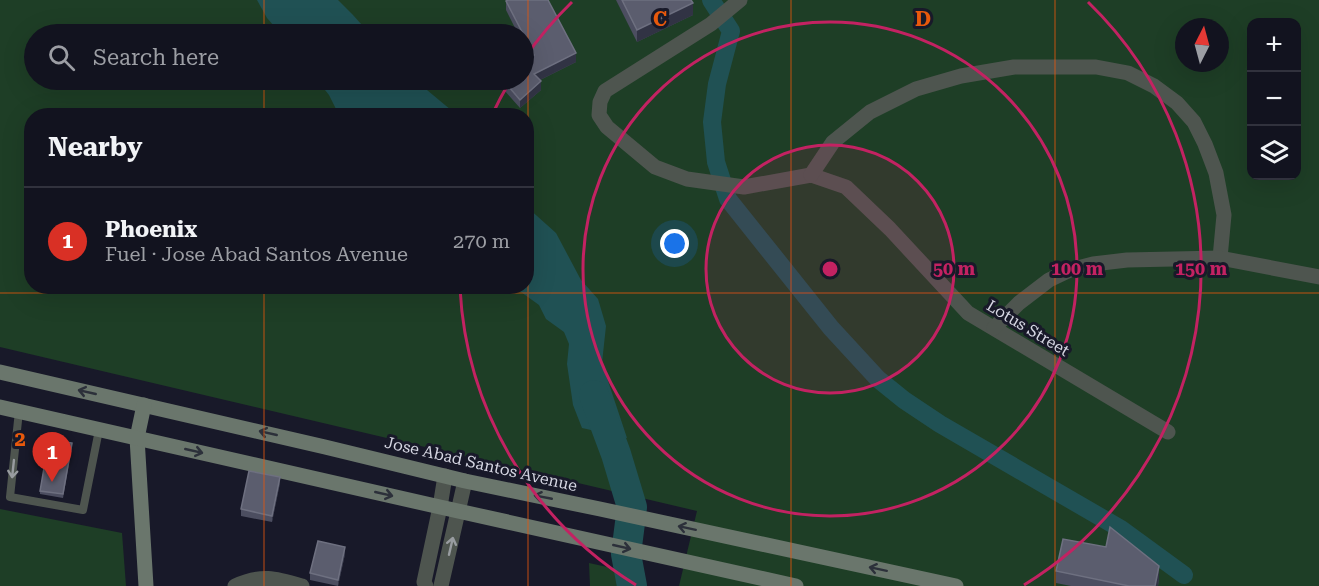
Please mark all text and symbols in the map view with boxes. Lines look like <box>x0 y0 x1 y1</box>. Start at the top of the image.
text: C <box>653 7 667 31</box>
text: D <box>915 7 931 31</box>
north arrow <box>1175 18 1229 72</box>
map controls <box>1247 18 1301 180</box>
button: + <box>1247 18 1301 72</box>
search box <box>24 24 534 90</box>
icon: search <box>45 41 78 74</box>
text: Search here <box>93 45 219 70</box>
button: − <box>1247 72 1301 126</box>
button: layers <box>1247 126 1301 180</box>
text: Nearby <box>48 132 142 162</box>
text: Phoenix <box>105 217 197 242</box>
text: 1 <box>62 229 73 253</box>
text: 270 m <box>453 229 510 253</box>
your location <box>660 229 689 258</box>
text: Fuel · Jose Abad Santos Avenue <box>105 242 408 266</box>
text: 50 m <box>933 258 976 279</box>
text: 100 m <box>1051 258 1104 279</box>
text: 150 m <box>1175 258 1228 279</box>
centre of rings <box>820 259 840 279</box>
street label: Lotus Street <box>983 296 1073 360</box>
one-way arrow <box>78 385 97 397</box>
text: 2 <box>14 427 26 451</box>
one-way arrow <box>259 427 278 439</box>
pin: 1 <box>32 432 72 482</box>
street label: Jose Abad Santos Avenue <box>383 433 579 495</box>
one-way arrow <box>184 446 203 458</box>
one-way arrow <box>7 459 18 479</box>
one-way arrow <box>374 489 393 501</box>
one-way arrow <box>534 491 553 502</box>
one-way arrow <box>678 522 698 533</box>
one-way arrow <box>445 537 457 556</box>
one-way arrow <box>612 541 631 553</box>
one-way arrow <box>869 563 888 575</box>

